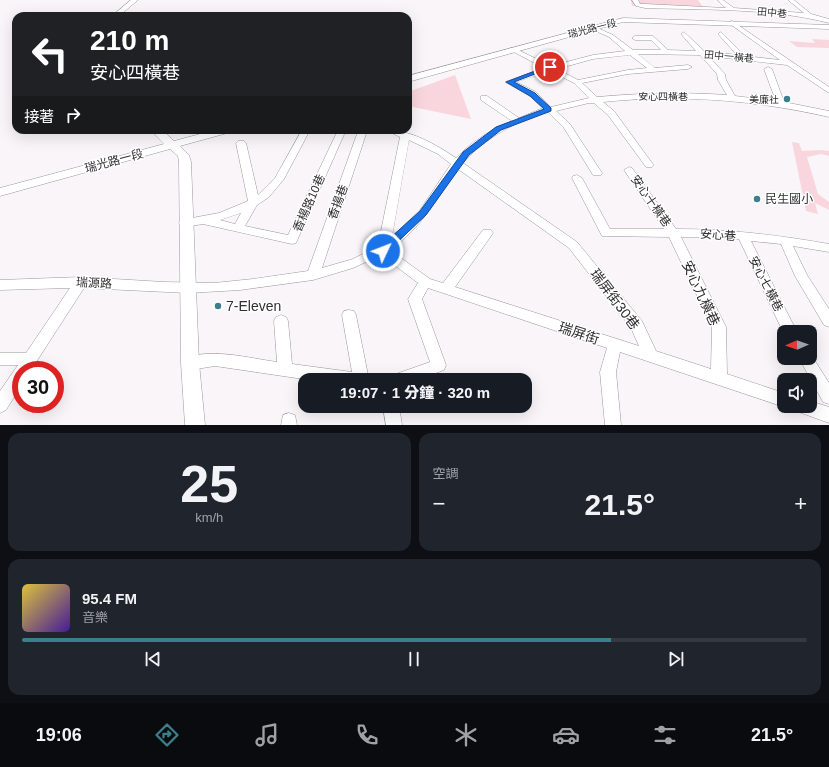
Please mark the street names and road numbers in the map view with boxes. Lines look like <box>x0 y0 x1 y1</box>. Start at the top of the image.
street label: 田中巷 <box>757 6 787 19</box>
street label: 瑞光路一段 <box>567 17 618 40</box>
street label: 田中一橫巷 <box>704 49 754 64</box>
street label: 安心四橫巷 <box>638 91 688 102</box>
street label: 瑞光路一段 <box>83 146 145 176</box>
street label: 香楊路10巷 <box>290 172 328 234</box>
street label: 安心十橫巷 <box>628 172 674 230</box>
street label: 香揚巷 <box>325 183 351 221</box>
street label: 安心巷 <box>700 227 736 243</box>
street label: 安心七橫巷 <box>746 254 786 314</box>
street label: 安心九橫巷 <box>679 258 723 328</box>
street label: 瑞屏街30巷 <box>587 266 643 332</box>
street label: 瑞源路 <box>76 275 112 291</box>
street label: 瑞屏街 <box>557 319 601 347</box>

